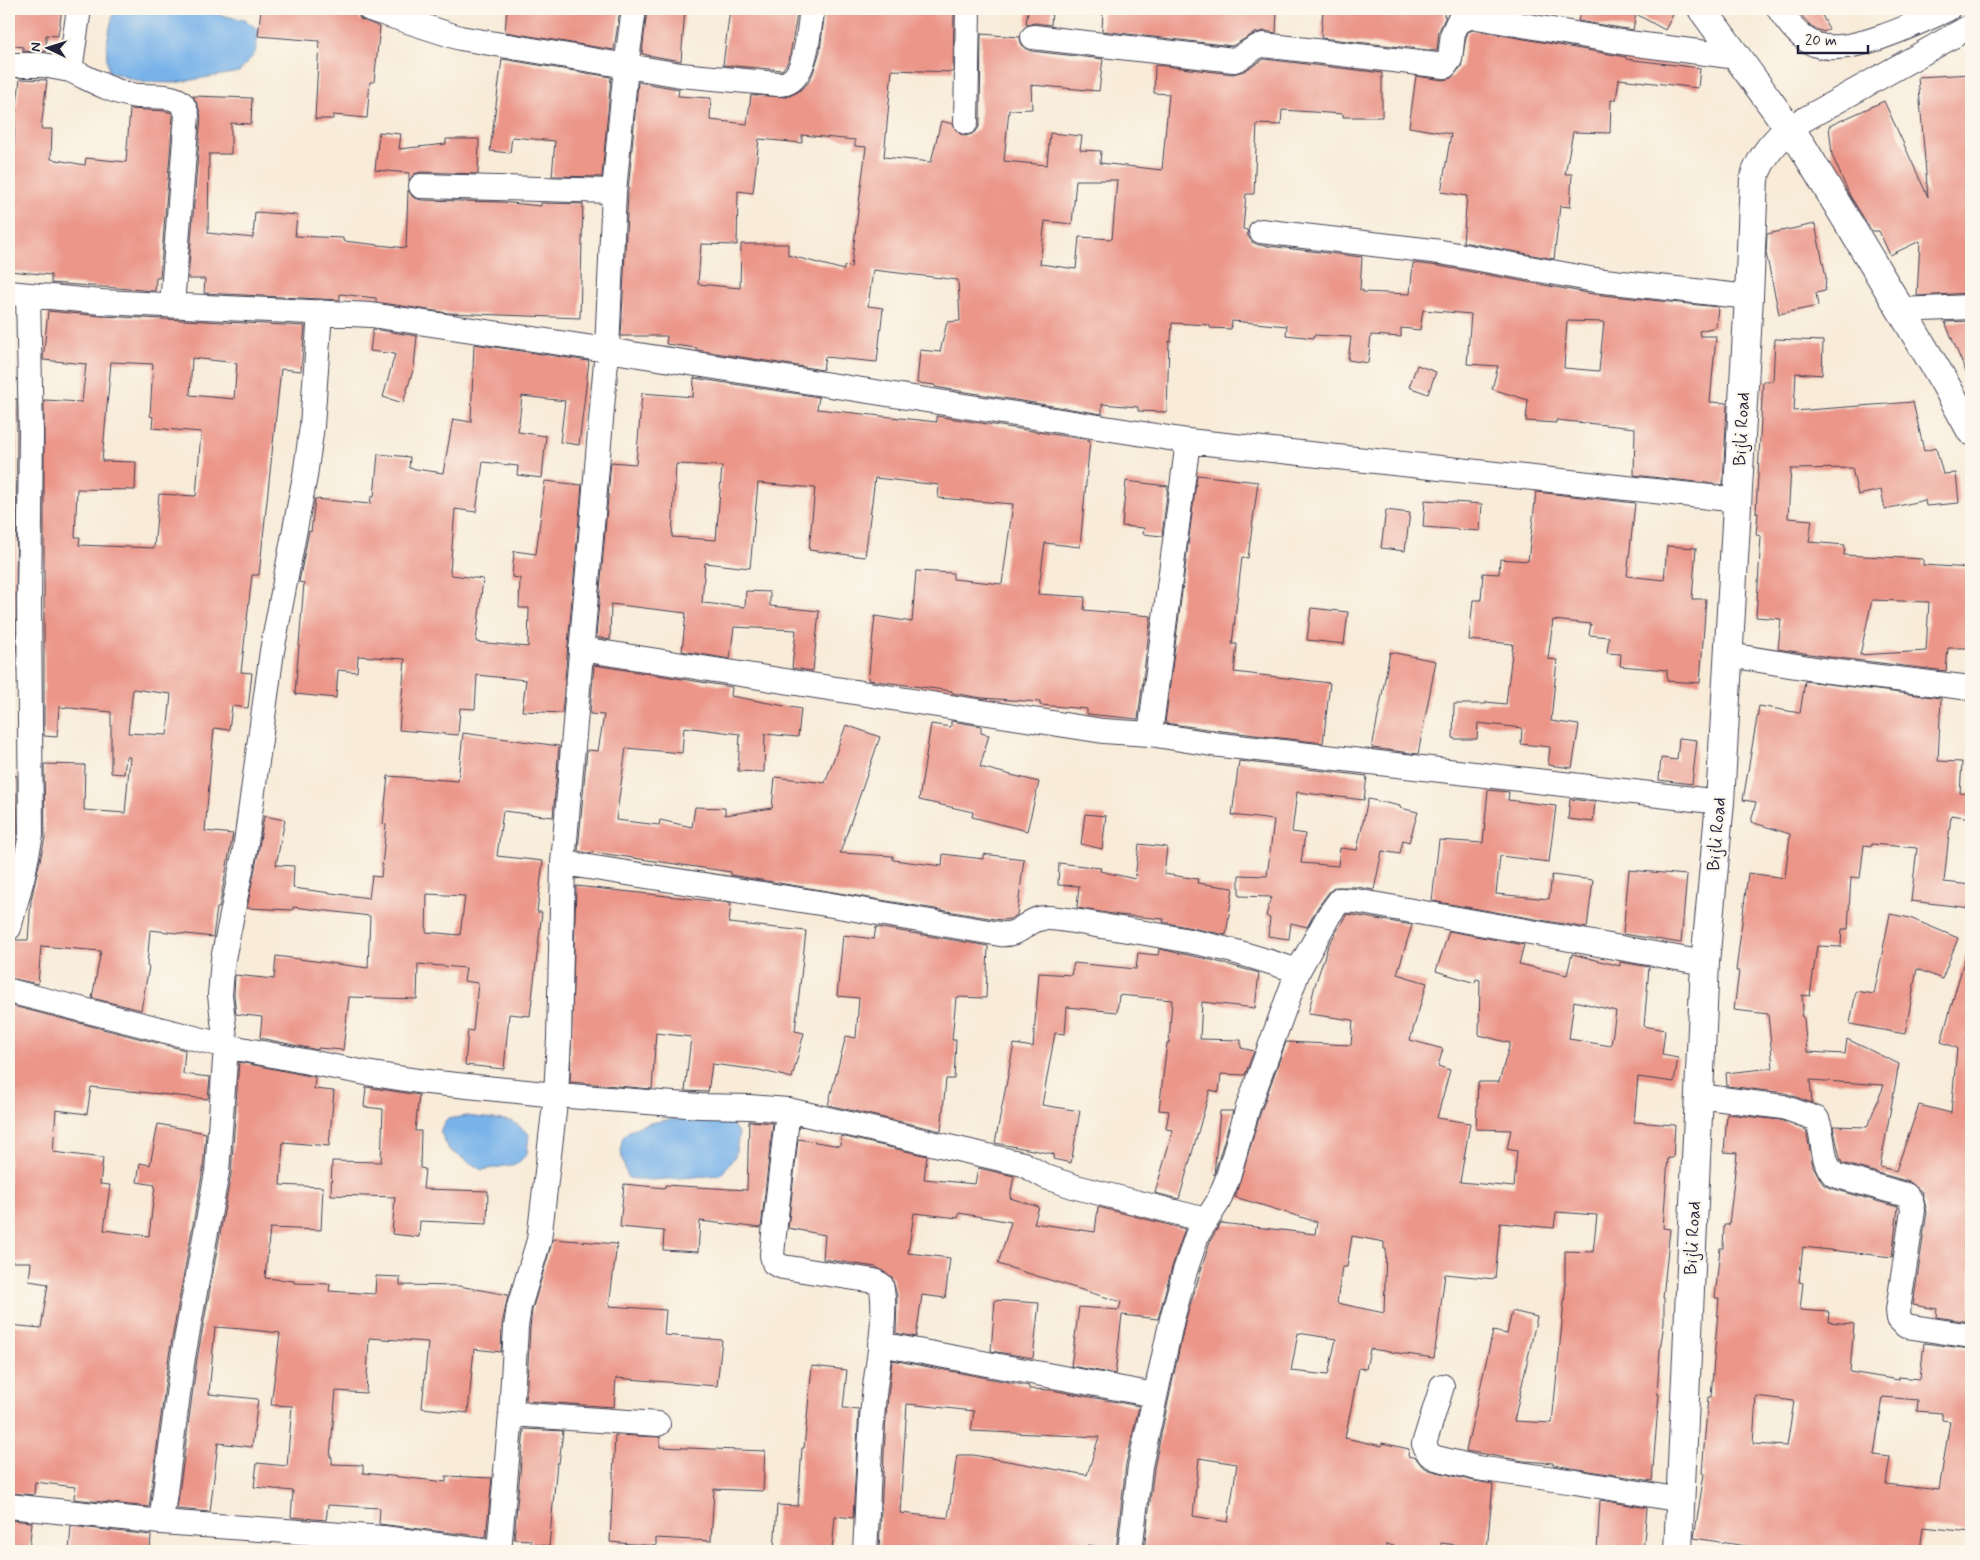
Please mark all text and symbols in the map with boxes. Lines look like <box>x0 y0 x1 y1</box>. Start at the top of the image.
north arrow <box>22 22 72 72</box>
scale bar <box>1798 22 1868 54</box>
text: 20 m <box>1805 31 1837 51</box>
text: N <box>27 42 45 52</box>
street label: Bijli Road <box>1728 391 1756 467</box>
street label: Bijli Road <box>1702 796 1732 872</box>
street label: Bijli Road <box>1679 1200 1707 1276</box>

